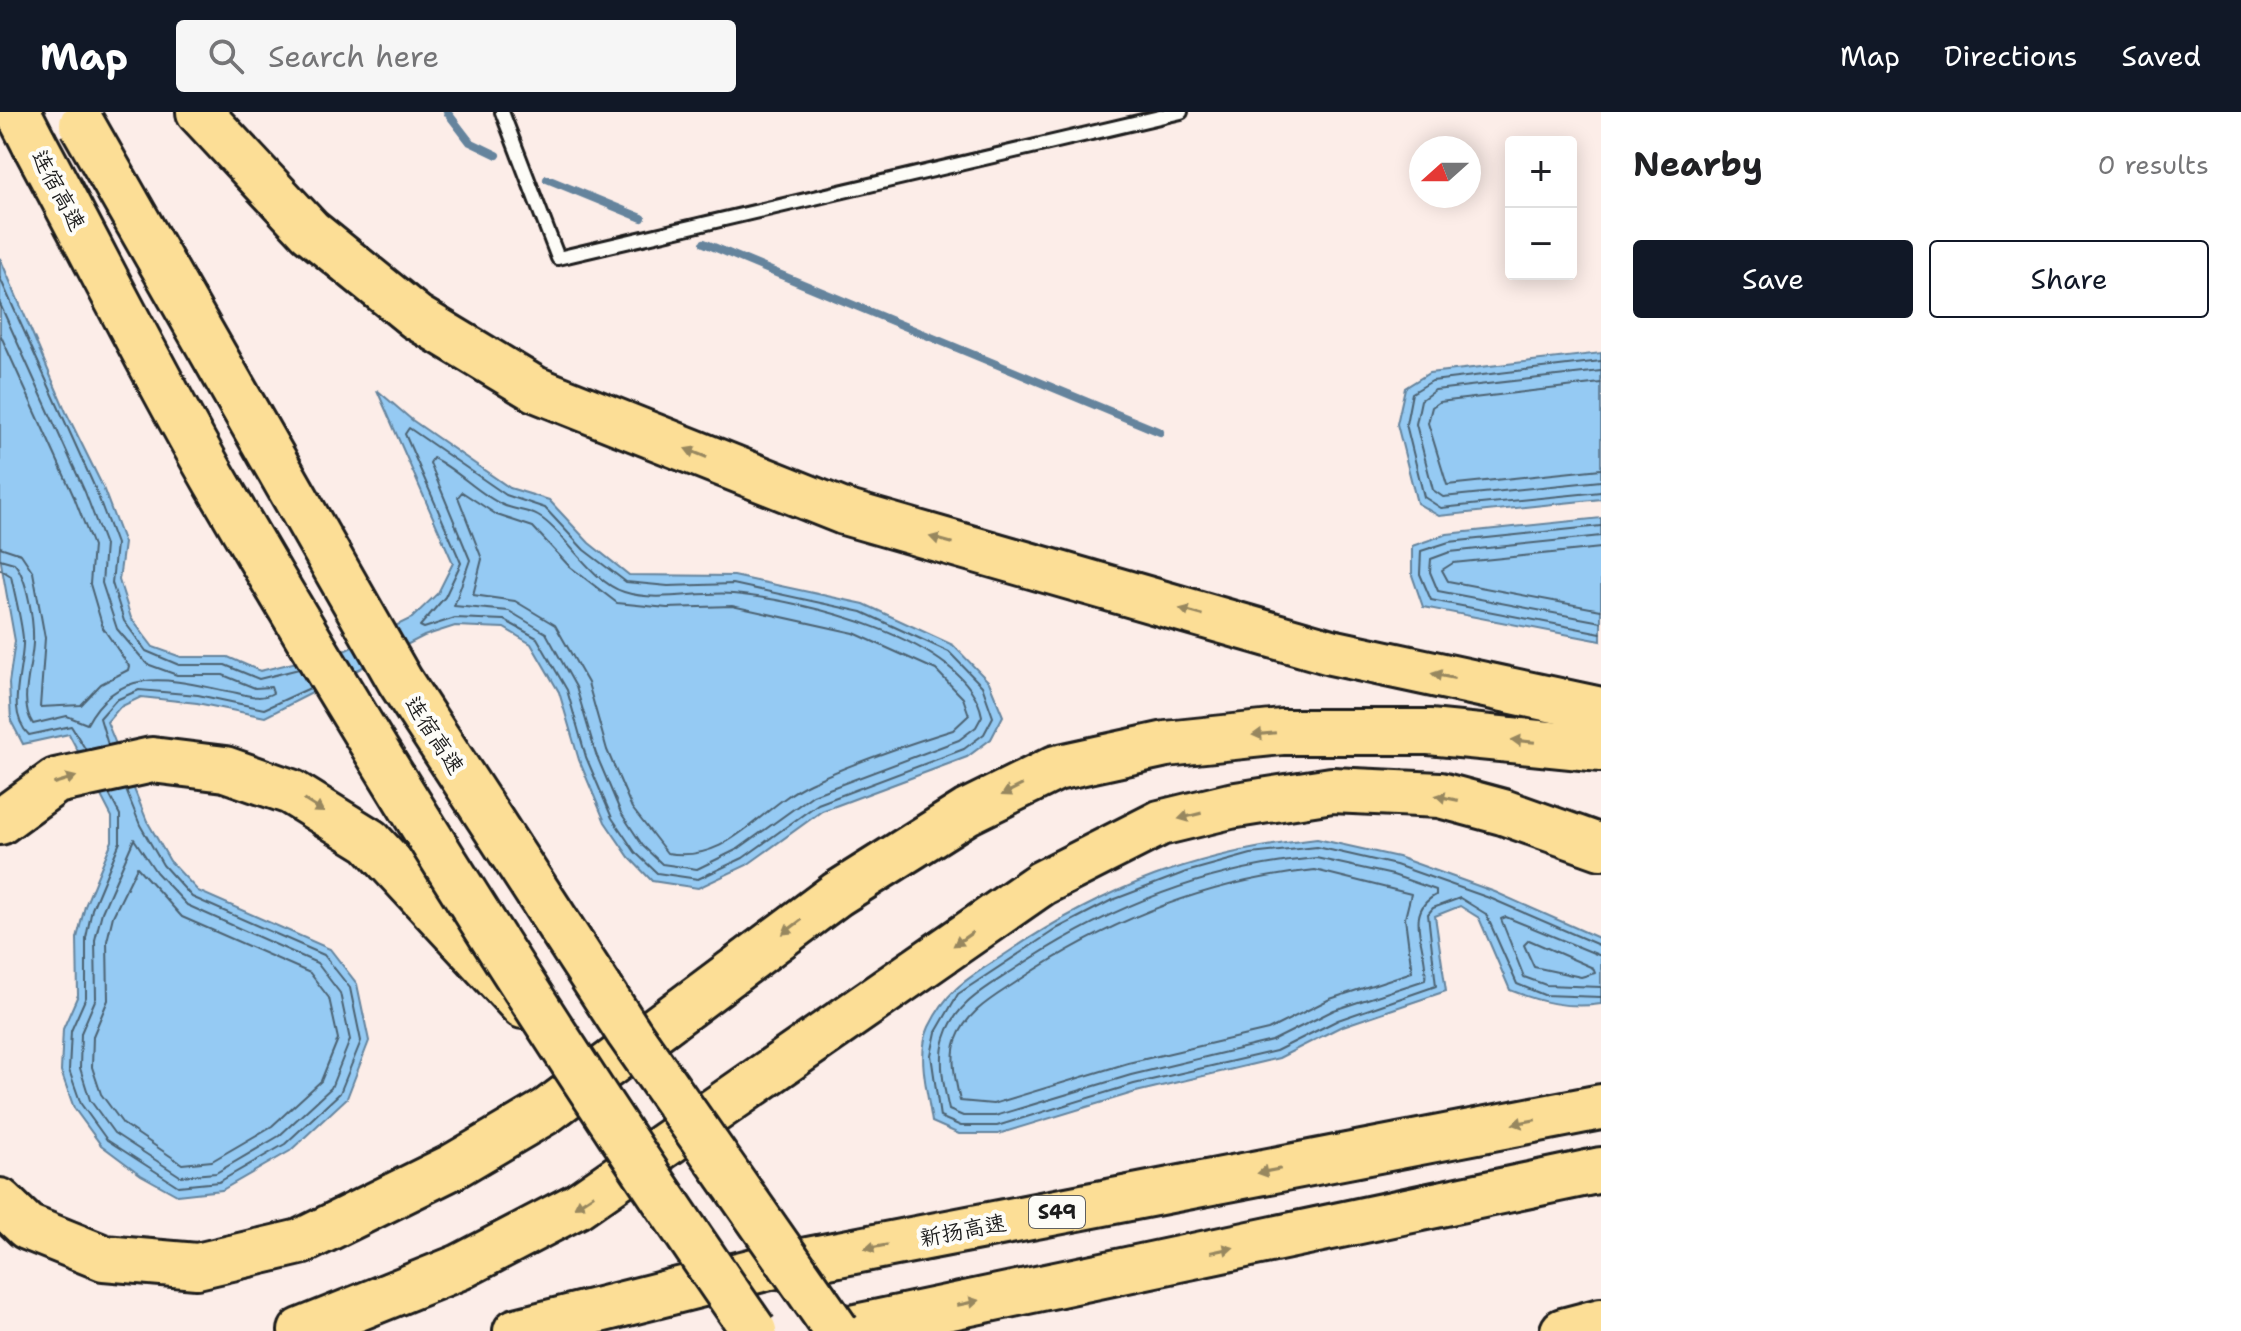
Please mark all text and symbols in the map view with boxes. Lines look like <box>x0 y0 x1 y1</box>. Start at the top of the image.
search box <box>176 20 736 92</box>
text: Map <box>40 31 128 82</box>
icon: search <box>204 34 248 78</box>
text: Search here <box>268 36 439 77</box>
text: Map <box>1840 37 1900 75</box>
text: Directions <box>1944 37 2078 75</box>
text: Saved <box>2122 37 2201 75</box>
north arrow <box>1409 136 1481 208</box>
map controls <box>1505 136 1577 280</box>
button: + <box>1505 136 1577 208</box>
text: Nearby <box>1633 141 1763 187</box>
street label: 连宿高速 <box>25 145 92 236</box>
text: 0 results <box>2097 147 2209 182</box>
button: − <box>1505 208 1577 280</box>
button: Save <box>1633 240 1913 318</box>
button: Share <box>1929 240 2209 318</box>
one-way arrow <box>684 446 708 459</box>
one-way arrow <box>928 533 953 545</box>
one-way arrow <box>1178 605 1203 617</box>
one-way arrow <box>1430 669 1455 682</box>
street label: 连宿高速 <box>398 690 471 780</box>
one-way arrow <box>1251 727 1276 740</box>
one-way arrow <box>1510 734 1535 747</box>
one-way arrow <box>53 773 77 786</box>
one-way arrow <box>1001 783 1024 796</box>
one-way arrow <box>1434 791 1459 803</box>
one-way arrow <box>303 798 325 812</box>
one-way arrow <box>1177 810 1202 822</box>
one-way arrow <box>781 919 803 935</box>
one-way arrow <box>952 931 973 946</box>
one-way arrow <box>1512 1116 1537 1129</box>
one-way arrow <box>1256 1165 1281 1178</box>
one-way arrow <box>573 1194 594 1209</box>
road number: S49 <box>1029 1196 1085 1228</box>
street label: 新扬高速 <box>917 1208 1009 1253</box>
one-way arrow <box>864 1241 889 1254</box>
one-way arrow <box>1210 1243 1235 1256</box>
one-way arrow <box>955 1296 980 1309</box>

